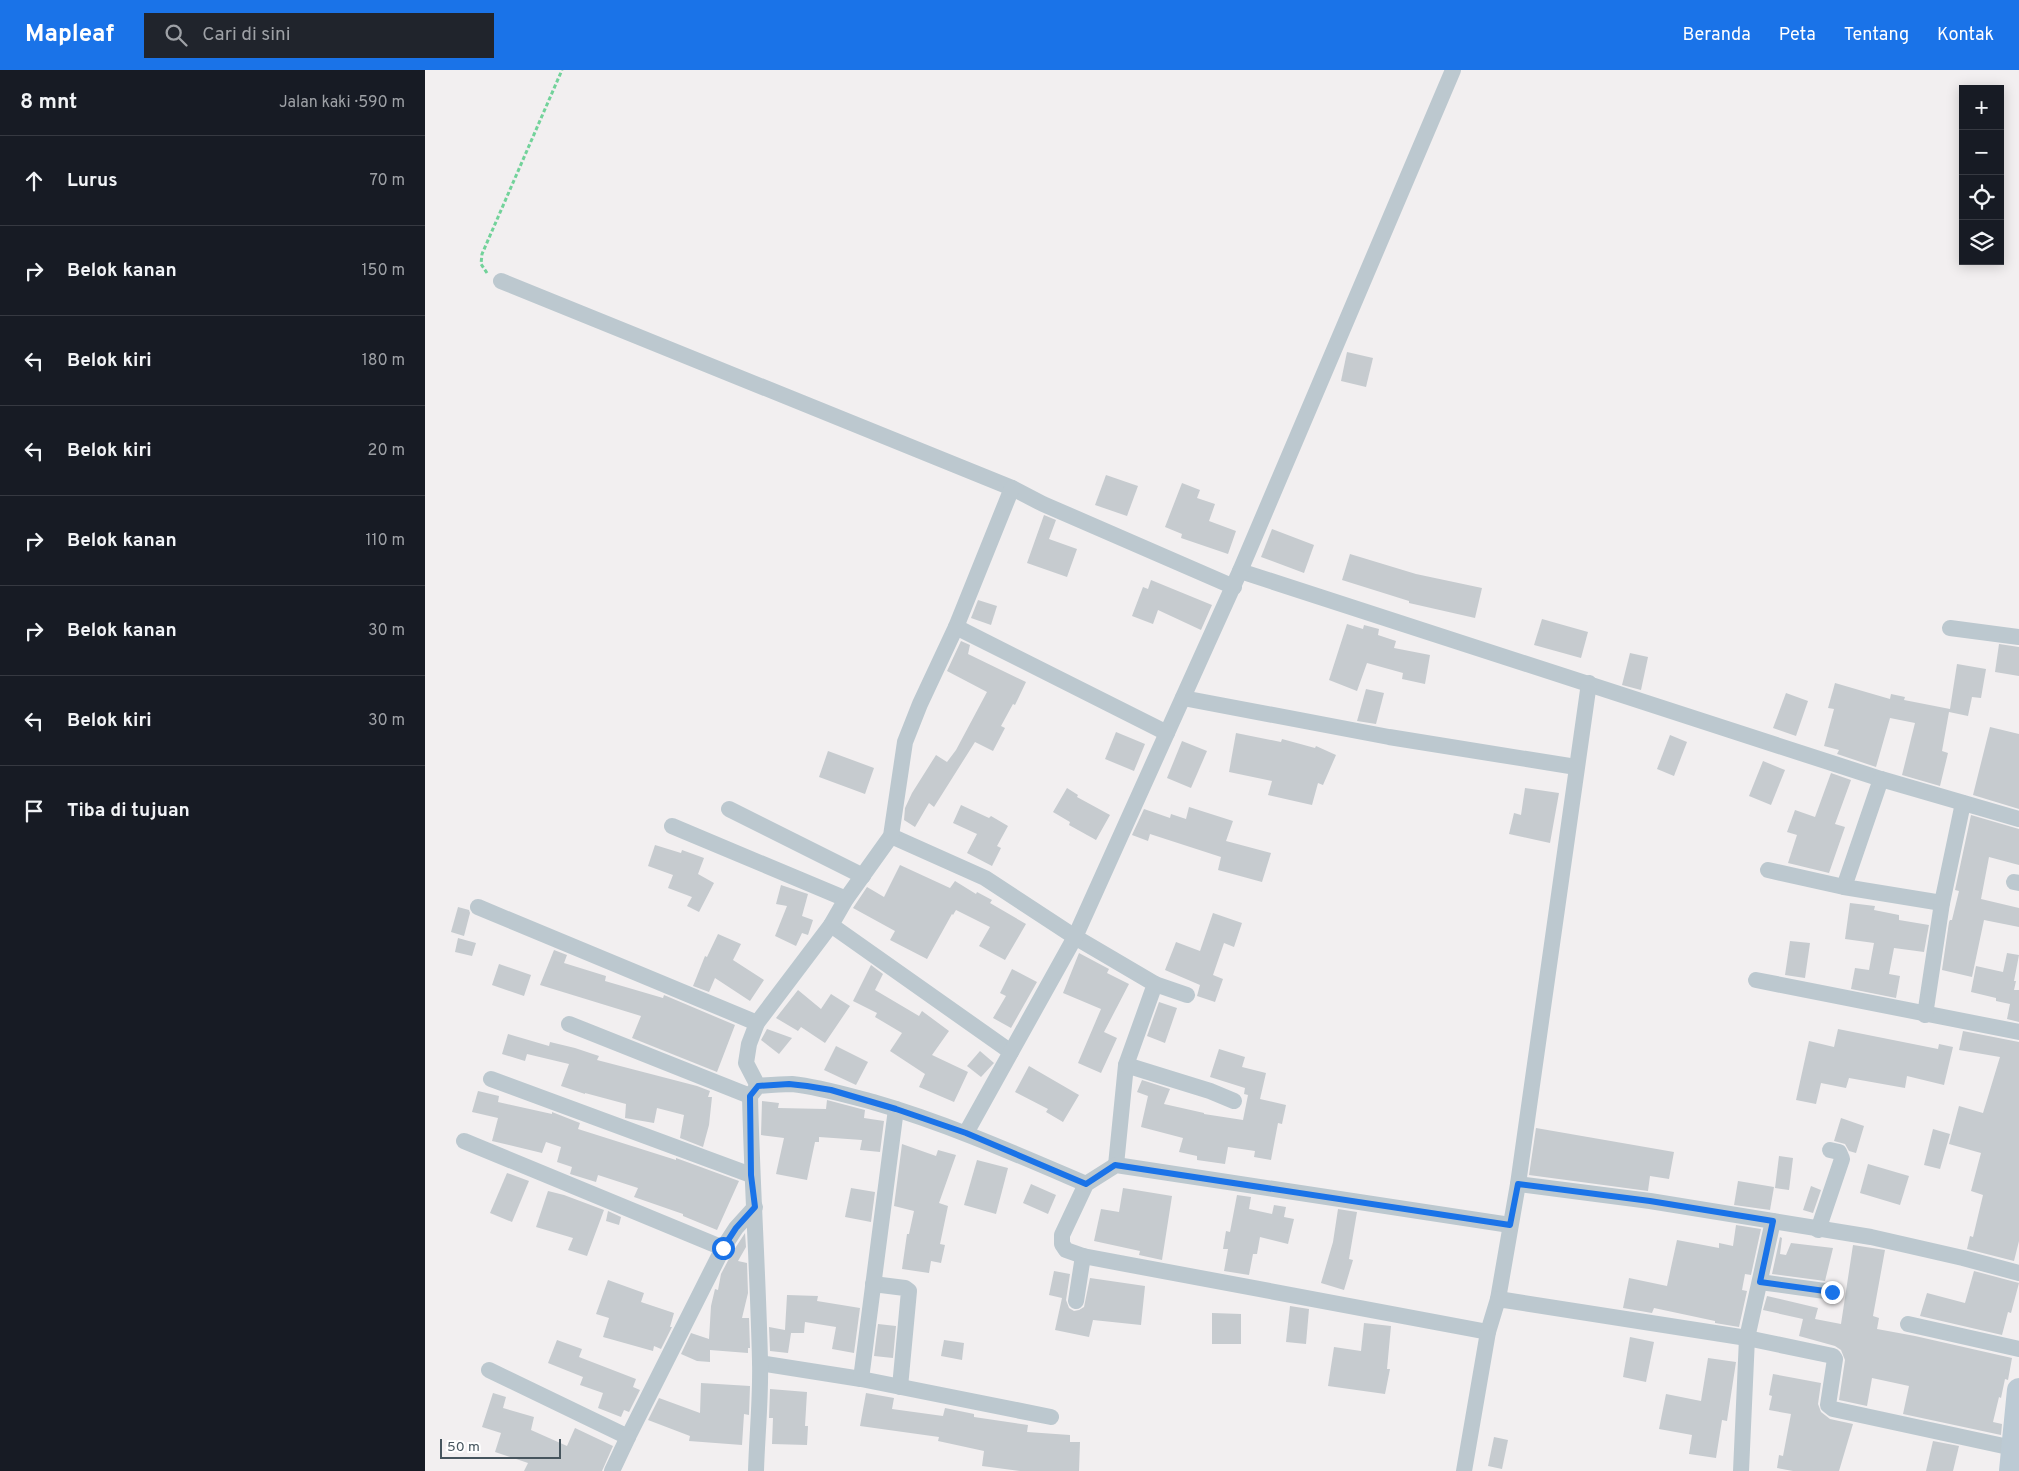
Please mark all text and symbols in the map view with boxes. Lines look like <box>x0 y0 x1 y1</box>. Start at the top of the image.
search box <box>144 13 494 58</box>
text: Mapleaf <box>25 20 114 50</box>
icon: search <box>162 21 190 49</box>
text: Cari di sini <box>202 23 291 47</box>
text: Beranda <box>1682 24 1751 47</box>
text: Peta <box>1779 24 1816 47</box>
text: Tentang <box>1844 24 1909 47</box>
text: Kontak <box>1937 24 1994 47</box>
map controls <box>1959 85 2004 265</box>
button: + <box>1959 85 2004 130</box>
text: 8 mnt <box>20 89 77 116</box>
text: Jalan kaki · 590 m <box>279 93 405 113</box>
button: − <box>1959 130 2004 175</box>
icon: ahead <box>20 167 48 195</box>
text: Lurus <box>67 169 118 193</box>
text: 70 m <box>370 171 405 191</box>
button: locate <box>1959 175 2004 220</box>
button: layers <box>1959 220 2004 265</box>
icon: right <box>20 257 48 285</box>
text: Belok kanan <box>67 259 177 283</box>
text: 150 m <box>362 261 405 281</box>
icon: left <box>20 347 48 375</box>
text: Belok kiri <box>67 349 152 373</box>
text: 180 m <box>362 351 405 371</box>
icon: left <box>20 437 48 465</box>
text: Belok kiri <box>67 439 152 463</box>
text: 20 m <box>368 441 405 461</box>
icon: right <box>20 527 48 555</box>
text: Belok kanan <box>67 529 177 553</box>
text: 110 m <box>365 531 405 551</box>
icon: right <box>20 617 48 645</box>
text: Belok kanan <box>67 619 177 643</box>
text: 30 m <box>368 621 405 641</box>
icon: left <box>20 707 48 735</box>
text: Belok kiri <box>67 709 152 733</box>
text: 30 m <box>368 711 405 731</box>
icon: arrive <box>20 797 48 825</box>
text: Tiba di tujuan <box>67 799 190 823</box>
route start <box>712 1237 735 1260</box>
route end <box>1821 1281 1844 1304</box>
scale bar <box>440 1436 561 1459</box>
text: 50 m <box>447 1439 480 1456</box>

